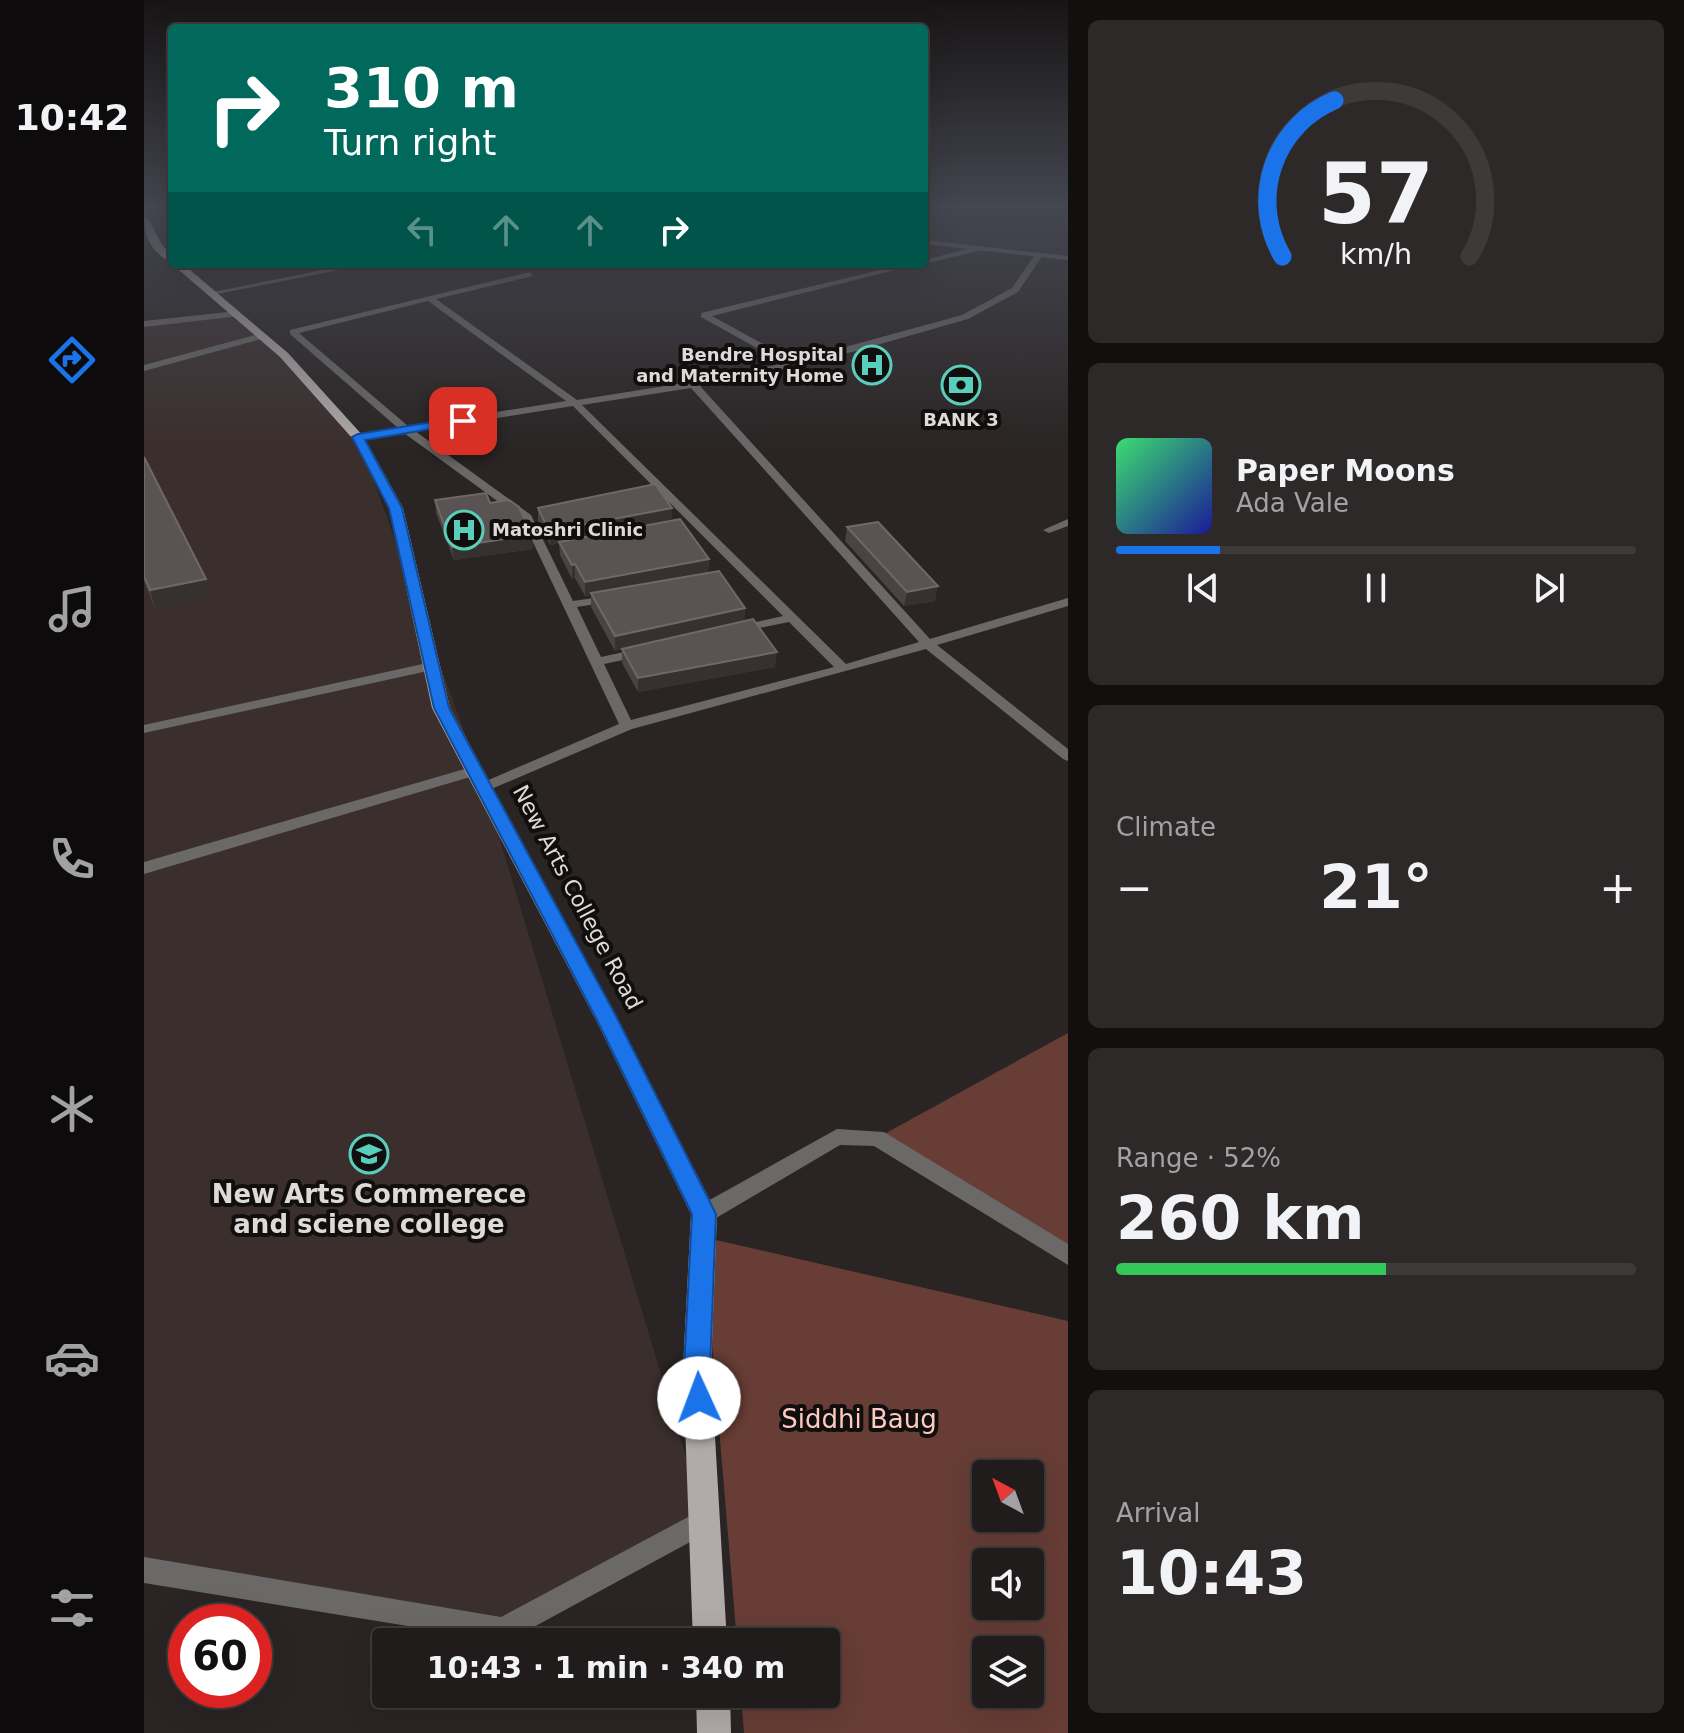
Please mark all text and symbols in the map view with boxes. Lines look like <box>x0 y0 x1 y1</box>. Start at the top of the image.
text: 310 m <box>324 55 519 120</box>
icon: right <box>192 56 296 160</box>
text: 10:42 <box>15 97 129 138</box>
text: Turn right <box>324 122 496 163</box>
text: 57 <box>1318 146 1434 243</box>
icon: left <box>400 208 444 252</box>
icon: ahead <box>484 208 528 252</box>
icon: ahead <box>568 208 612 252</box>
icon: right <box>652 208 696 252</box>
text: km/h <box>1340 237 1412 271</box>
icon: directions <box>44 332 100 388</box>
place label: Bendre Hospital and Maternity Home <box>636 344 844 386</box>
hospital icon: Bendre Hospital and Maternity Home <box>851 344 893 386</box>
bank icon: BANK 3 <box>940 364 982 406</box>
pin <box>429 387 497 455</box>
icon: arrive <box>441 399 485 443</box>
place label: BANK 3 <box>923 409 999 430</box>
text: Paper Moons <box>1236 453 1455 488</box>
text: Ada Vale <box>1236 488 1349 518</box>
hospital icon: Matoshri Clinic <box>443 509 485 551</box>
place label: Matoshri Clinic <box>492 519 643 540</box>
icon: previous <box>1181 566 1225 610</box>
icon: pause <box>1354 566 1398 610</box>
icon: next <box>1527 566 1571 610</box>
icon: music <box>44 581 100 637</box>
street label: New Arts College Road <box>508 781 647 1014</box>
text: Climate <box>1116 812 1216 842</box>
icon: phone <box>44 831 100 887</box>
text: 21° <box>1319 852 1433 922</box>
text: − <box>1116 862 1153 913</box>
text: + <box>1599 862 1636 913</box>
icon: climate <box>44 1081 100 1137</box>
school or university icon: New Arts Commerece and sciene college <box>348 1133 390 1175</box>
text: Range · 52% <box>1116 1143 1281 1173</box>
place label: New Arts Commerece and sciene college <box>212 1179 526 1239</box>
text: 260 km <box>1116 1183 1365 1253</box>
icon: car <box>44 1330 100 1386</box>
position arrow <box>657 1356 741 1440</box>
park label: Siddhi Baug <box>781 1404 937 1434</box>
north arrow <box>972 1460 1044 1532</box>
map controls <box>972 1460 1044 1708</box>
text: Arrival <box>1116 1498 1200 1528</box>
text: 10:43 <box>1116 1538 1307 1608</box>
button: sound <box>972 1548 1044 1620</box>
icon: filters <box>44 1580 100 1636</box>
speed limit sign: 60 <box>168 1604 272 1708</box>
button: layers <box>972 1636 1044 1708</box>
text: 10:43 · 1 min · 340 m <box>427 1650 785 1685</box>

